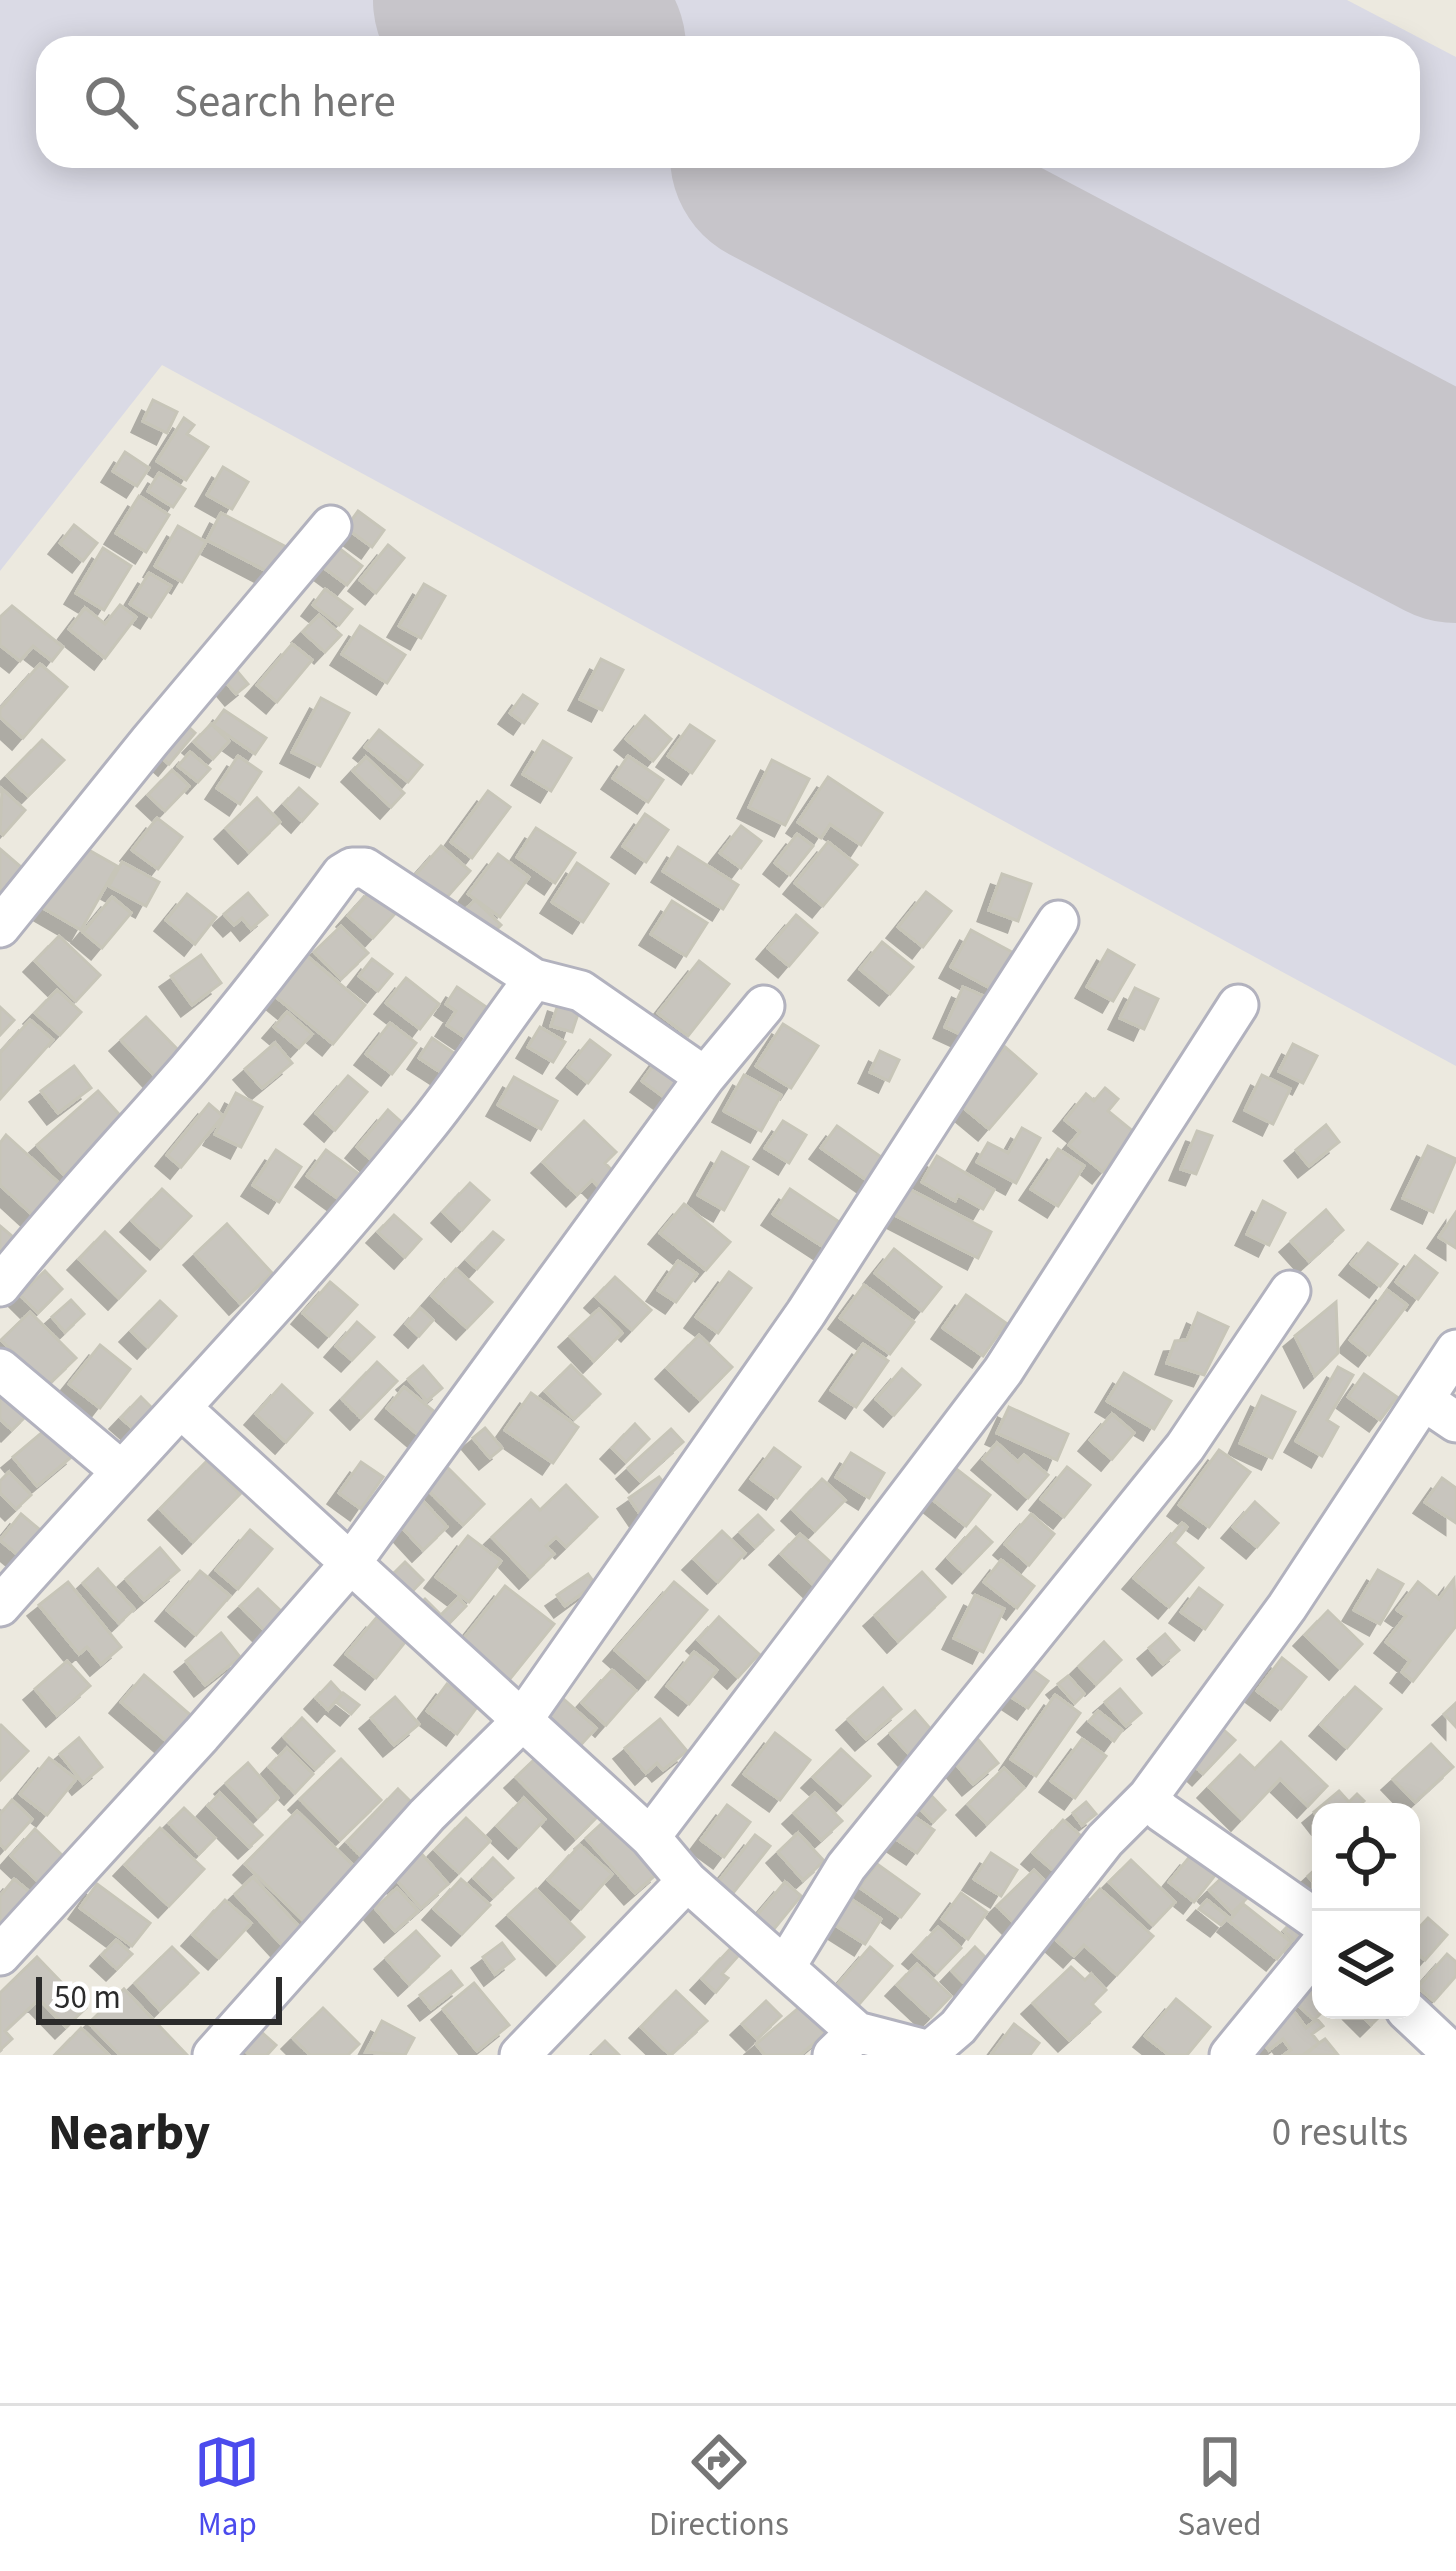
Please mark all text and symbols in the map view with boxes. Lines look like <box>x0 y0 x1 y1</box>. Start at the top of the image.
search box <box>36 36 1420 168</box>
icon: search <box>78 69 144 135</box>
text: Search here <box>174 70 396 134</box>
map controls <box>1312 1803 1420 2019</box>
button: locate <box>1312 1803 1420 1911</box>
button: layers <box>1312 1911 1420 2019</box>
scale bar <box>36 1971 282 2024</box>
text: 50 m <box>54 1974 121 2021</box>
text: Nearby <box>48 2097 210 2169</box>
text: 0 results <box>1272 2105 1408 2161</box>
tab: Map <box>194 2429 260 2548</box>
tab: Directions <box>649 2429 789 2548</box>
tab: Saved <box>1177 2429 1262 2548</box>

